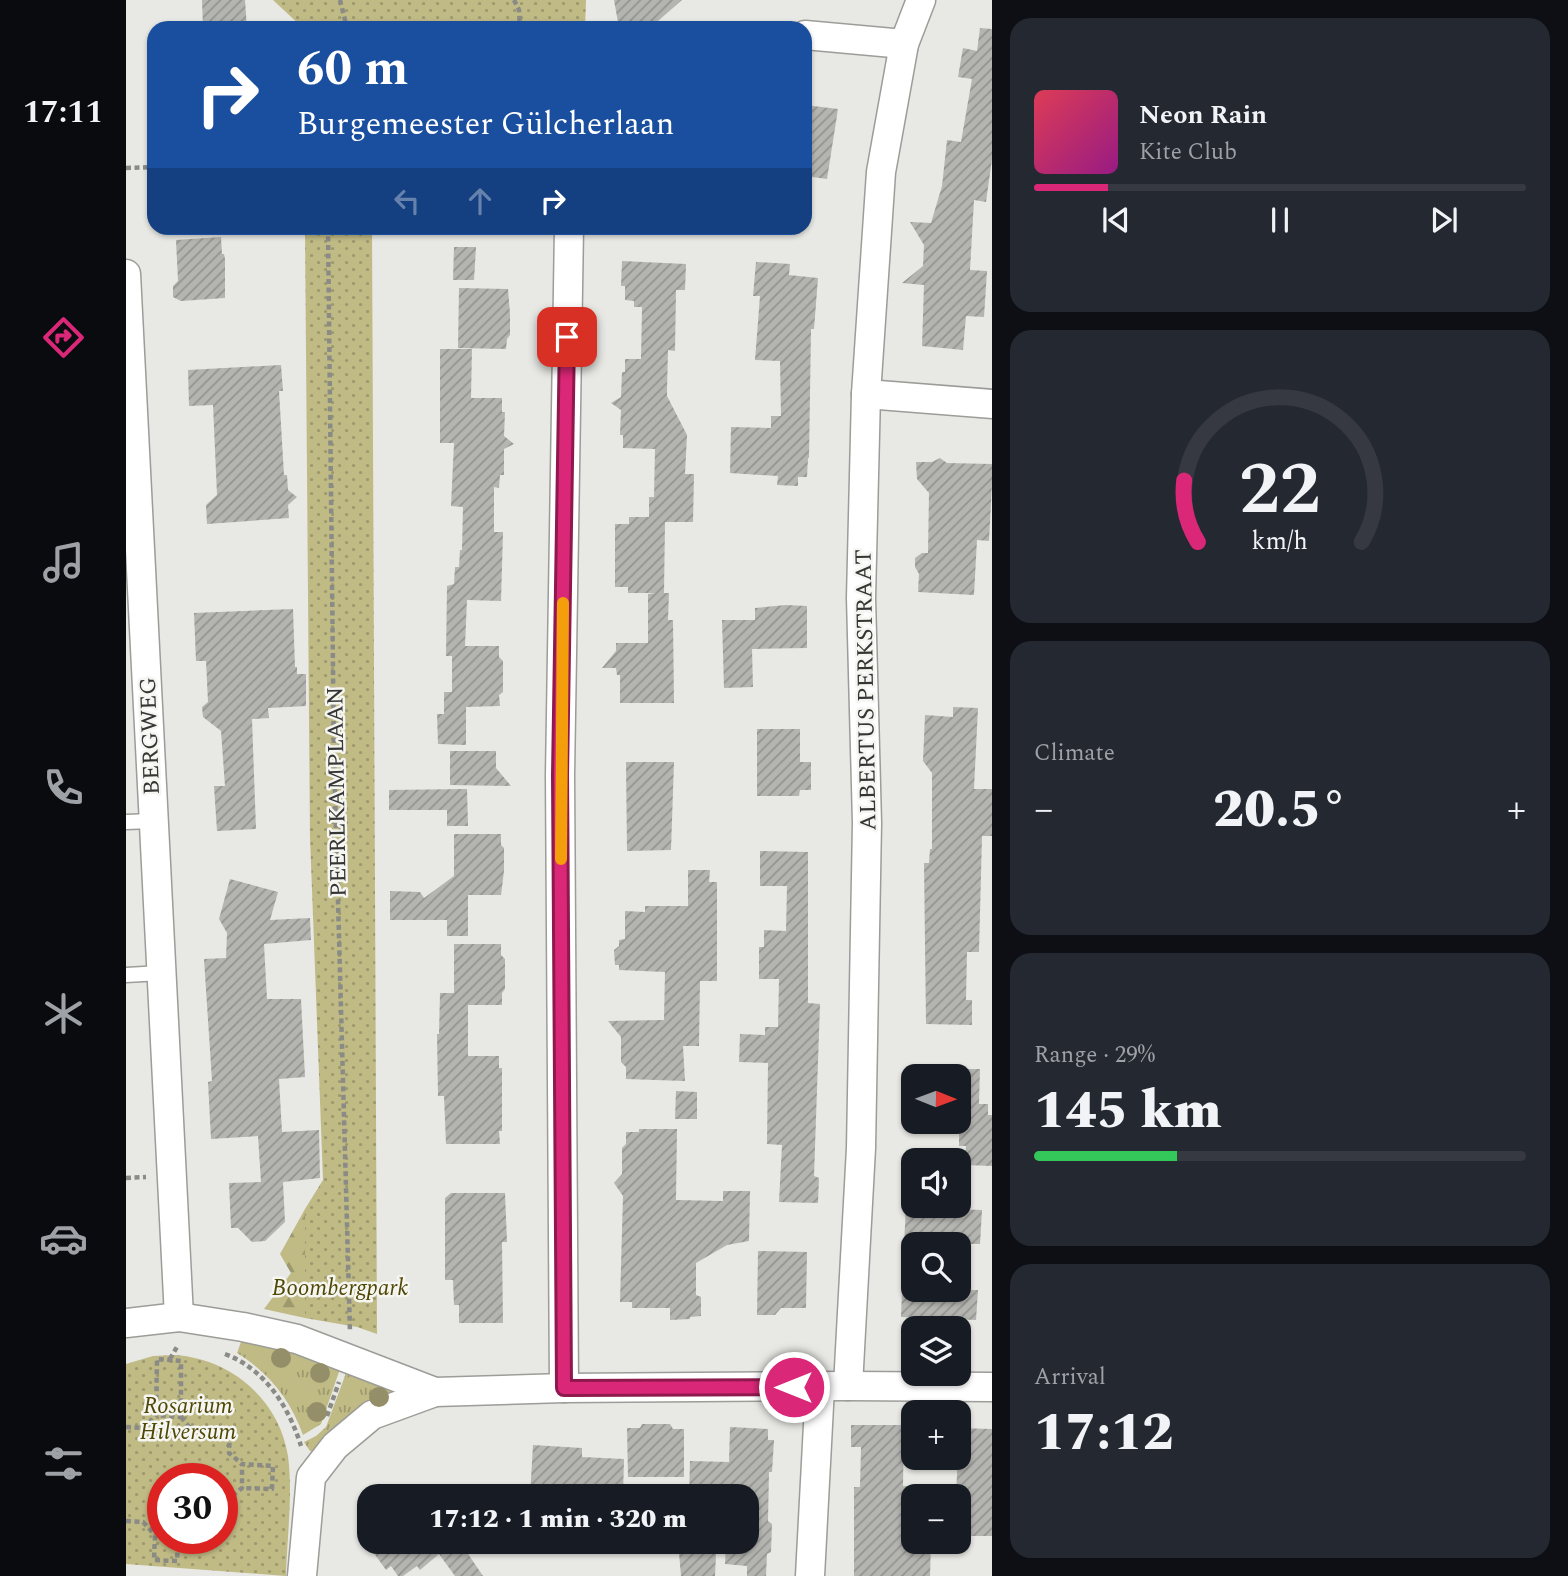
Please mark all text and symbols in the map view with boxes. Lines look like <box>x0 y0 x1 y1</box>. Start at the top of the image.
text: 60 m <box>297 32 408 107</box>
icon: right <box>182 49 273 140</box>
text: 17:11 <box>23 88 103 137</box>
text: Neon Rain <box>1139 95 1267 135</box>
text: Burgemeester Gülcherlaan <box>297 100 674 149</box>
text: Kite Club <box>1139 135 1237 170</box>
icon: left <box>388 182 426 220</box>
icon: ahead <box>461 182 499 220</box>
icon: right <box>534 182 572 220</box>
icon: previous <box>1097 201 1135 239</box>
icon: pause <box>1261 201 1299 239</box>
icon: next <box>1425 201 1463 239</box>
pin <box>537 307 597 367</box>
icon: directions <box>39 313 88 362</box>
icon: arrive <box>548 318 586 356</box>
text: 22 <box>1239 436 1321 547</box>
text: km/h <box>1252 523 1308 561</box>
icon: music <box>39 538 88 587</box>
street label: ALBERTUS PERKSTRAAT <box>847 549 886 831</box>
street label: BERGWEG <box>131 676 170 796</box>
street label: PEERLKAMPLAAN <box>318 686 357 898</box>
text: Climate <box>1034 736 1115 771</box>
icon: phone <box>39 763 88 812</box>
text: 20.5° <box>1213 771 1347 850</box>
text: − <box>1034 781 1053 839</box>
text: + <box>1507 781 1526 839</box>
icon: climate <box>39 989 88 1038</box>
text: Range · 29% <box>1034 1038 1155 1073</box>
north arrow <box>901 1064 971 1134</box>
map controls <box>901 1064 971 1554</box>
text: 145 km <box>1034 1072 1222 1151</box>
button: sound <box>901 1148 971 1218</box>
icon: car <box>39 1214 88 1263</box>
button: search <box>901 1232 971 1302</box>
park label: Boombergpark <box>272 1271 408 1306</box>
button: layers <box>901 1316 971 1386</box>
position arrow <box>757 1350 831 1424</box>
text: Arrival <box>1034 1360 1106 1395</box>
park label: Rosarium Hilversum <box>140 1389 236 1450</box>
text: 17:12 <box>1034 1394 1173 1473</box>
button: + <box>901 1400 971 1470</box>
icon: filters <box>39 1439 88 1488</box>
speed limit sign: 30 <box>147 1463 238 1554</box>
button: − <box>901 1484 971 1554</box>
text: 17:12 · 1 min · 320 m <box>429 1499 687 1539</box>

